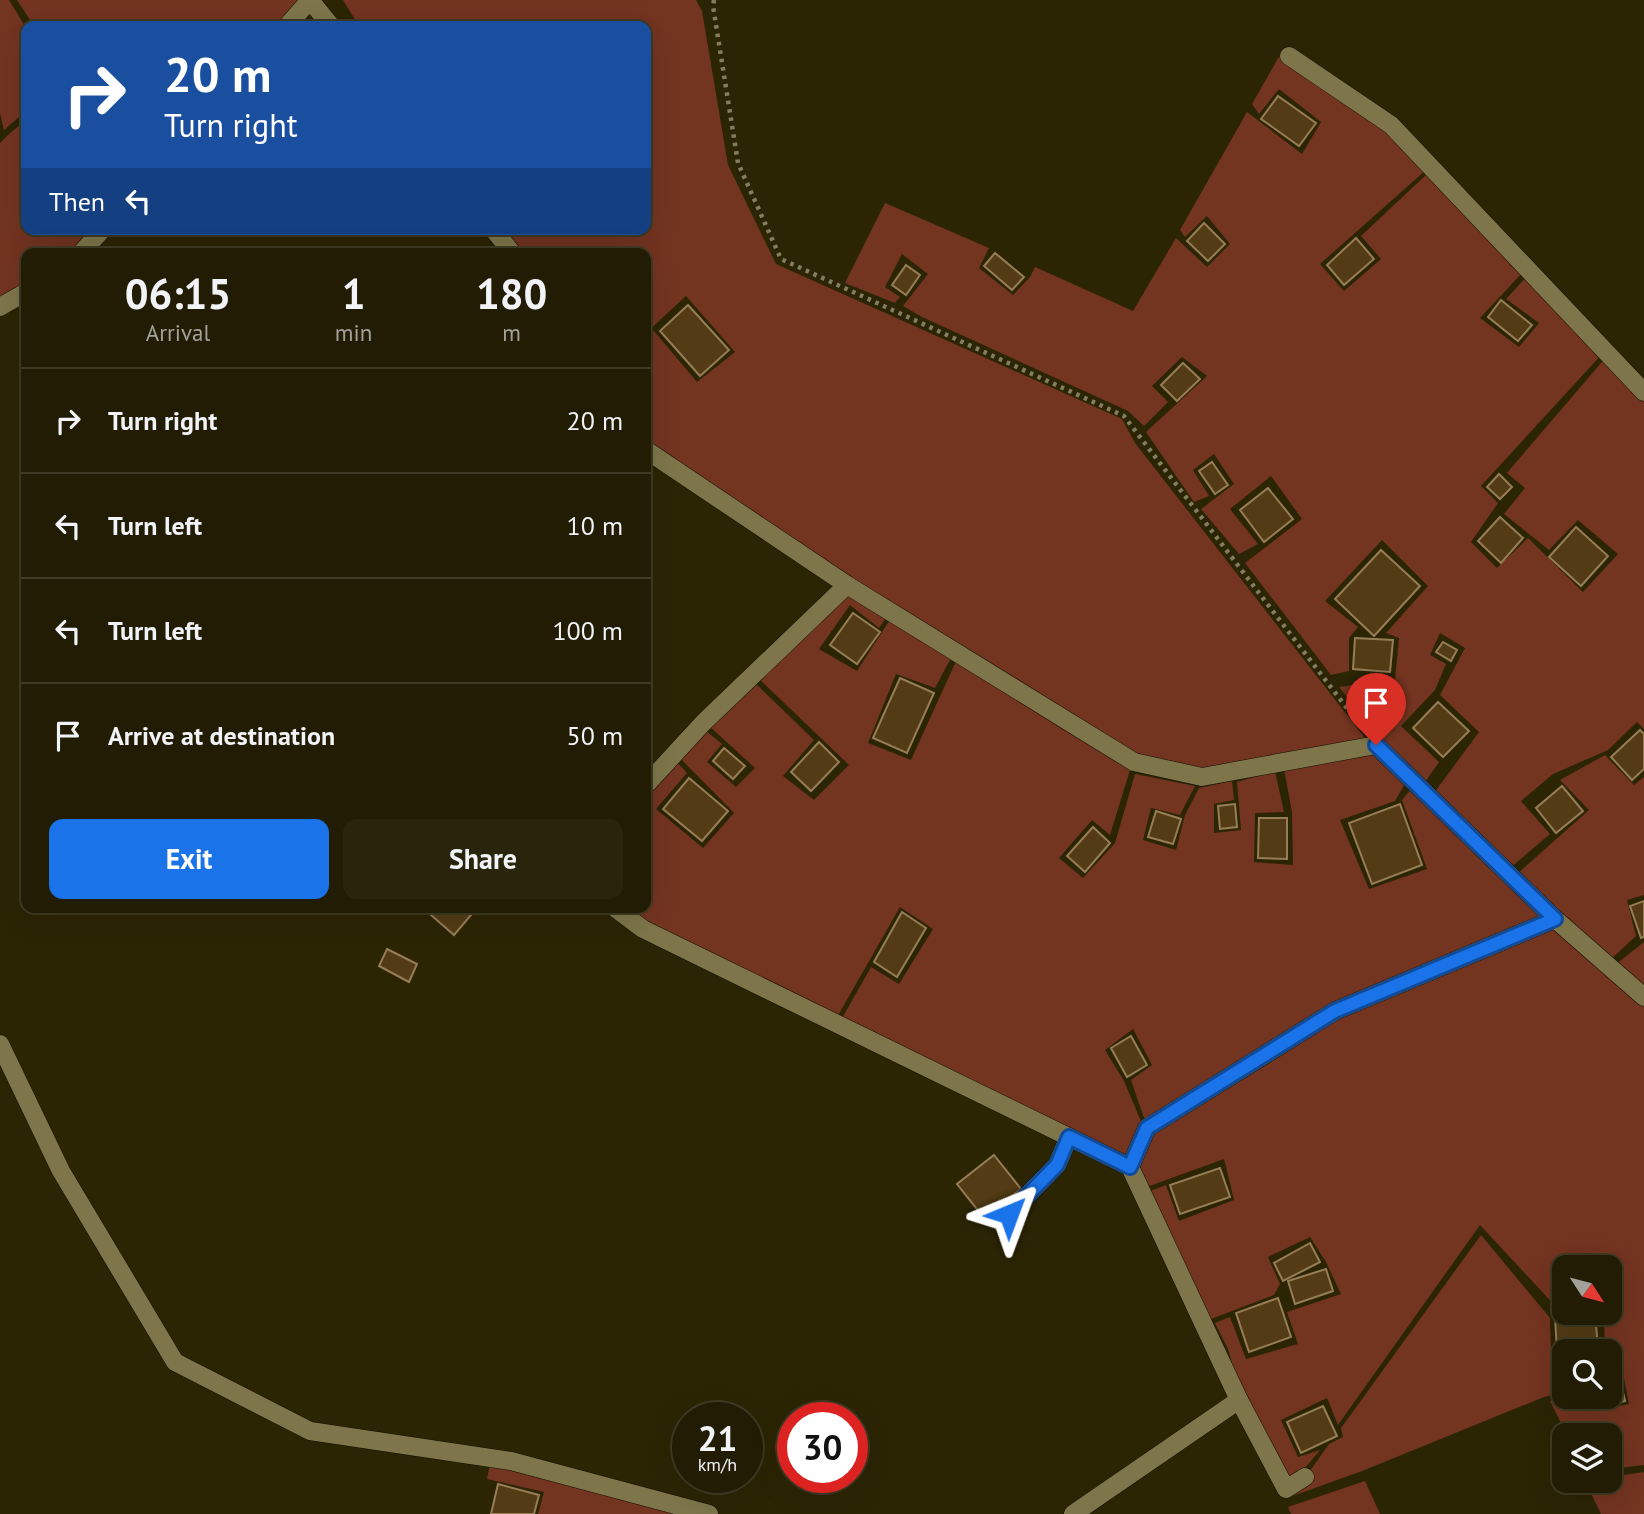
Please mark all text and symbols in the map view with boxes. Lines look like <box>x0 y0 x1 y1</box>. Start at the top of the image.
text: 20 m <box>164 42 271 106</box>
icon: right <box>49 49 140 140</box>
text: Turn right <box>164 104 298 146</box>
icon: left <box>119 182 157 220</box>
text: Then <box>49 185 105 218</box>
text: 06:15 <box>125 266 231 321</box>
text: 1 <box>342 266 365 321</box>
text: 180 <box>476 266 547 321</box>
text: Arrival <box>146 318 210 347</box>
text: min <box>335 318 372 347</box>
text: m <box>502 318 521 347</box>
icon: right <box>49 402 87 440</box>
text: Turn right <box>108 404 217 437</box>
text: 20 m <box>567 404 623 437</box>
icon: left <box>49 507 87 545</box>
text: Turn left <box>108 509 202 542</box>
text: 10 m <box>567 509 623 542</box>
icon: left <box>49 612 87 650</box>
text: Turn left <box>108 614 202 647</box>
text: 100 m <box>552 614 623 647</box>
pin <box>1346 673 1406 745</box>
icon: arrive <box>1357 684 1395 722</box>
icon: arrive <box>49 717 87 755</box>
text: Arrive at destination <box>108 719 335 752</box>
text: 50 m <box>567 719 623 752</box>
button: Exit <box>49 819 329 899</box>
button: Share <box>343 819 623 899</box>
position arrow <box>972 1177 1046 1251</box>
north arrow <box>1552 1255 1622 1325</box>
map controls <box>1552 1255 1622 1493</box>
button: search <box>1552 1339 1622 1409</box>
speed limit sign: 30 <box>777 1402 868 1493</box>
text: 21 <box>698 1415 737 1461</box>
button: layers <box>1552 1423 1622 1493</box>
text: km/h <box>698 1453 737 1476</box>

